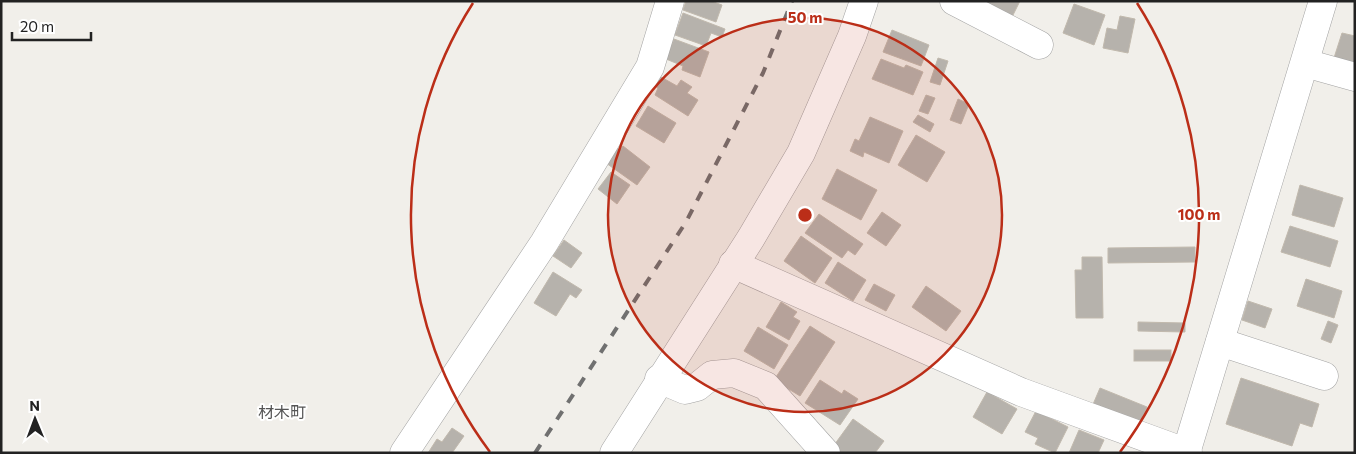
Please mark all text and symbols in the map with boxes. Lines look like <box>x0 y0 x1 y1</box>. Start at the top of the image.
text: 50 m <box>788 8 822 26</box>
scale bar <box>12 10 91 42</box>
text: 20 m <box>20 17 54 35</box>
text: 100 m <box>1178 205 1220 223</box>
centre of rings <box>796 206 814 224</box>
north arrow <box>10 394 60 444</box>
text: N <box>29 397 40 414</box>
district label: 材木町 <box>258 402 306 421</box>

